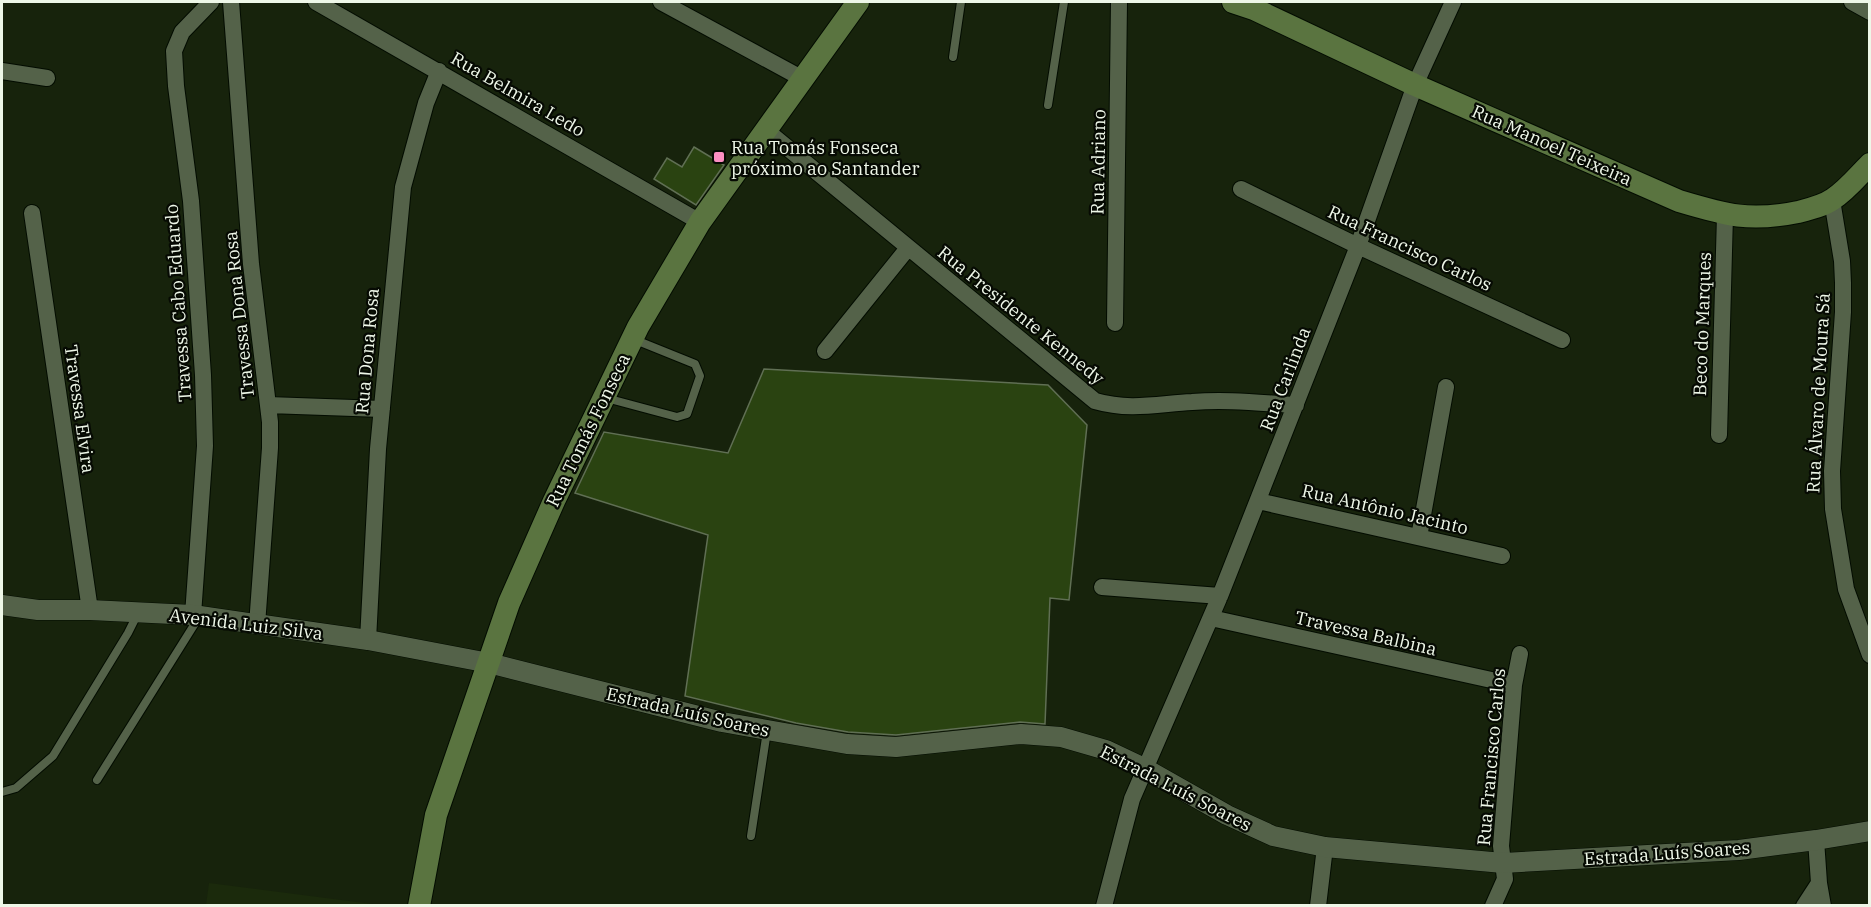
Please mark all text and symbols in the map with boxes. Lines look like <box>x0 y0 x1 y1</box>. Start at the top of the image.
street label: Rua Belmira Ledo <box>447 46 589 142</box>
street label: Rua Manoel Teixeira <box>1468 99 1636 191</box>
street label: Rua Adriano <box>1086 109 1110 215</box>
place label: Rua Tomás Fonseca próximo ao Santander <box>731 136 919 180</box>
marker: Rua Tomás Fonseca próximo ao Santander <box>712 150 726 164</box>
street label: Rua Francisco Carlos <box>1324 200 1496 296</box>
street label: Travessa Cabo Eduardo <box>160 203 196 403</box>
street label: Travessa Dona Rosa <box>219 230 259 400</box>
street label: Rua Presidente Kennedy <box>933 241 1109 390</box>
street label: Beco do Marques <box>1688 252 1716 396</box>
street label: Rua Dona Rosa <box>350 287 384 415</box>
street label: Rua Álvaro de Moura Sá <box>1801 292 1835 494</box>
street label: Rua Carlinda <box>1255 323 1315 434</box>
street label: Travessa Elvira <box>60 343 100 475</box>
street label: Rua Tomás Fonseca <box>541 349 635 510</box>
street label: Rua Antônio Jacinto <box>1300 479 1470 539</box>
street label: Avenida Luiz Silva <box>168 603 324 645</box>
street label: Travessa Balbina <box>1293 606 1439 661</box>
street label: Rua Francisco Carlos <box>1472 667 1510 847</box>
street label: Estrada Luís Soares <box>604 682 772 742</box>
street label: Estrada Luís Soares <box>1096 740 1256 836</box>
street label: Estrada Luís Soares <box>1583 836 1751 870</box>

